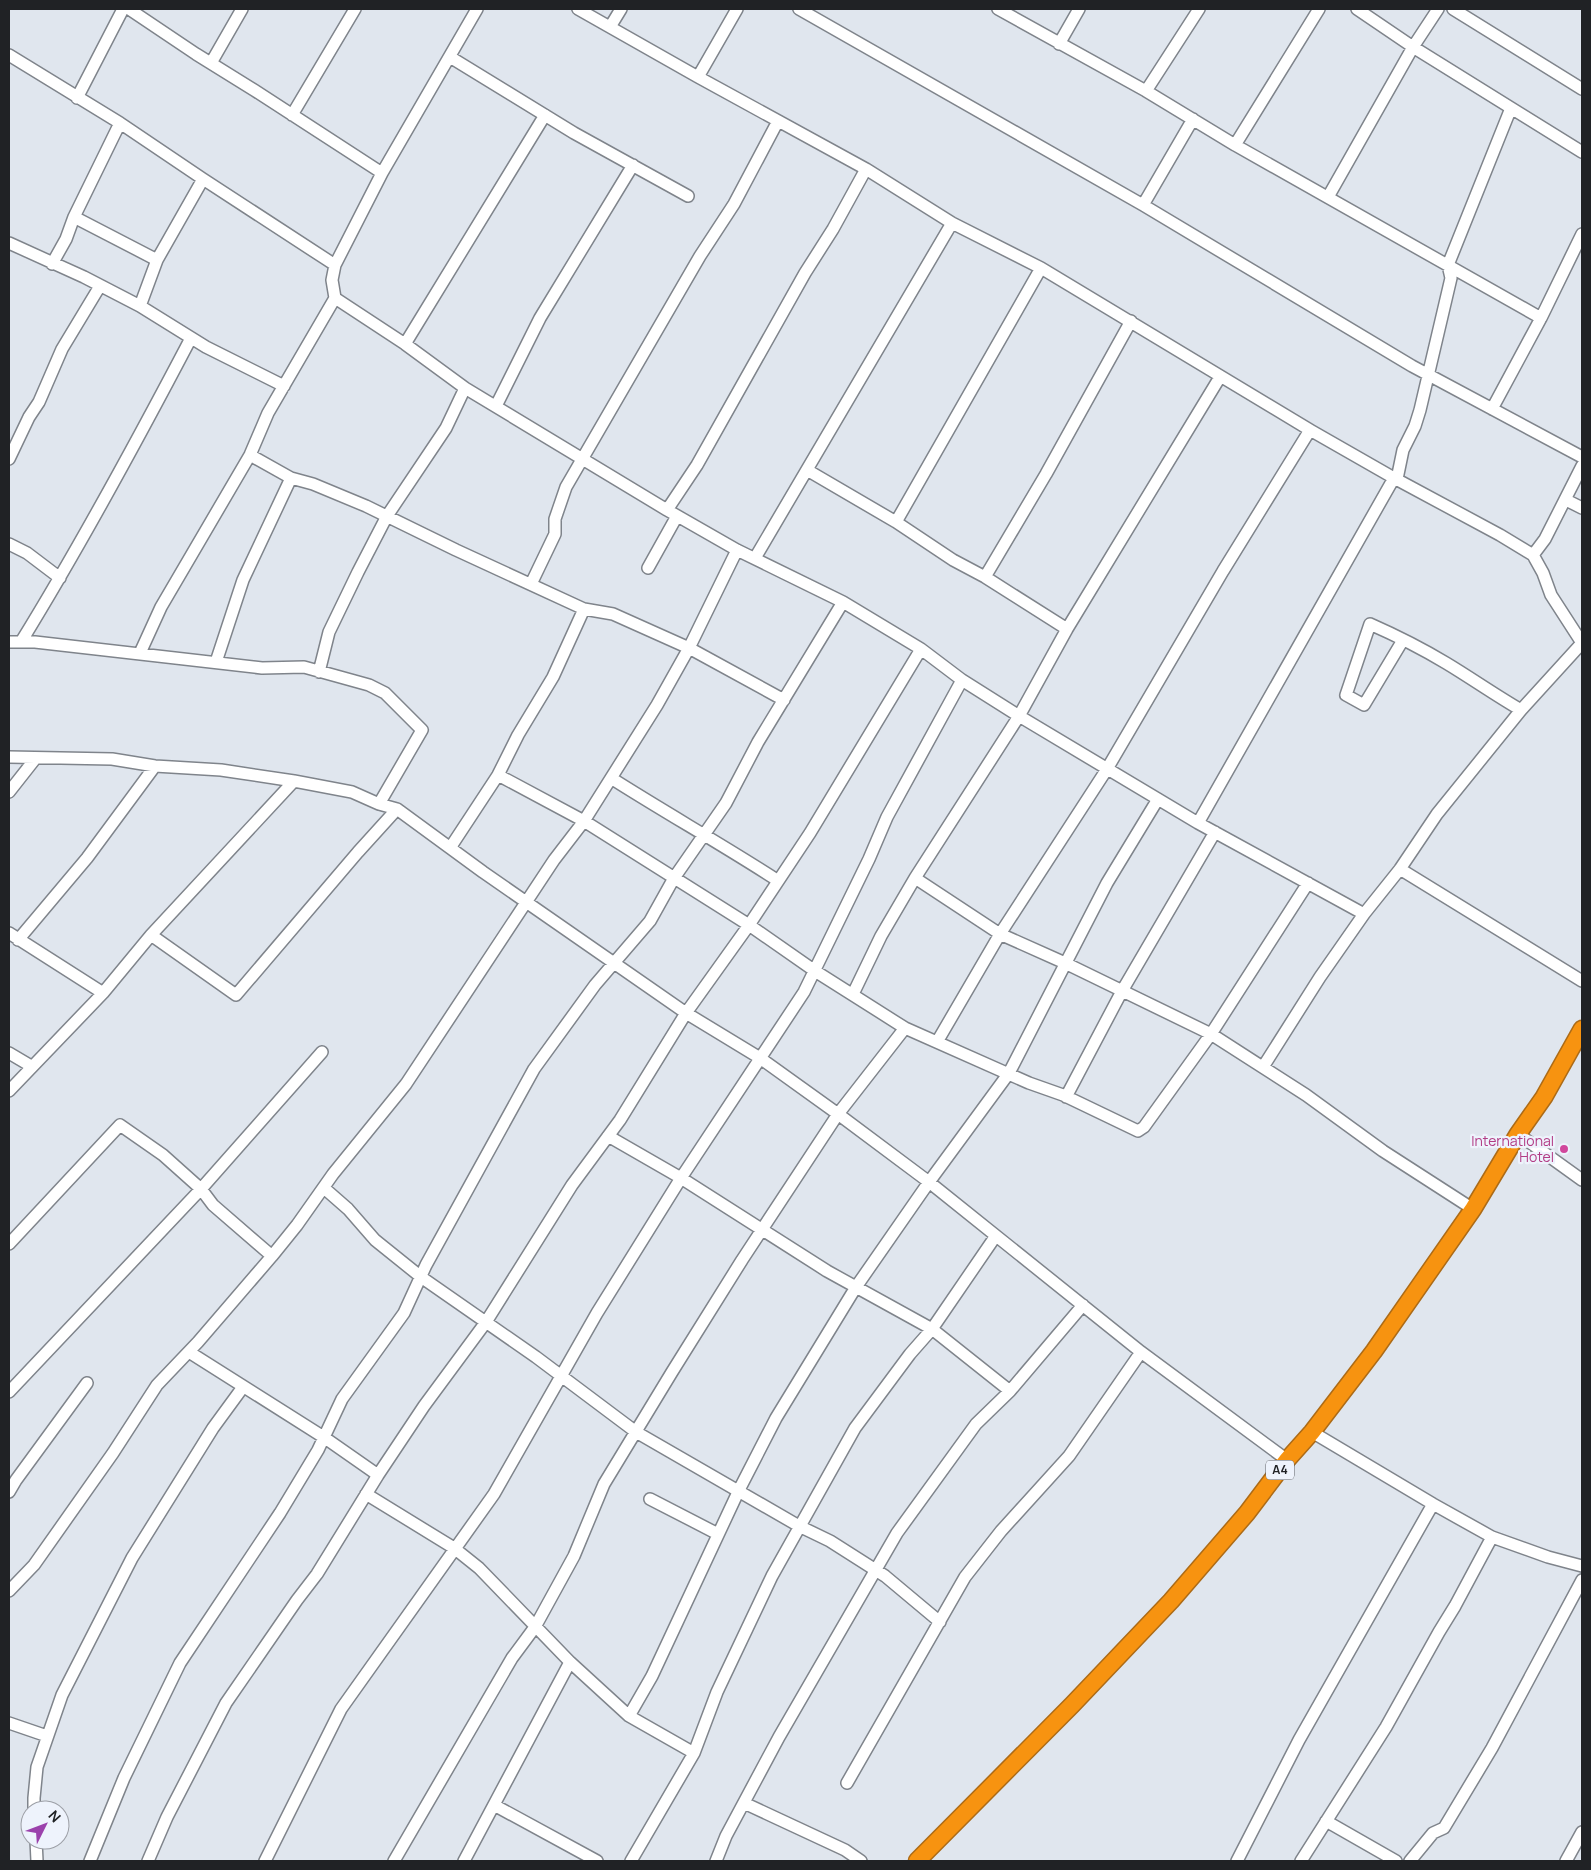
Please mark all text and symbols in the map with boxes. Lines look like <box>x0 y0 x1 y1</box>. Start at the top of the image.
place label: International Hotel <box>1471 1131 1554 1166</box>
marker: International Hotel <box>1558 1143 1570 1155</box>
road number: A4 <box>1266 1460 1294 1480</box>
north arrow <box>20 1800 70 1850</box>
text: N <box>45 1806 65 1826</box>

